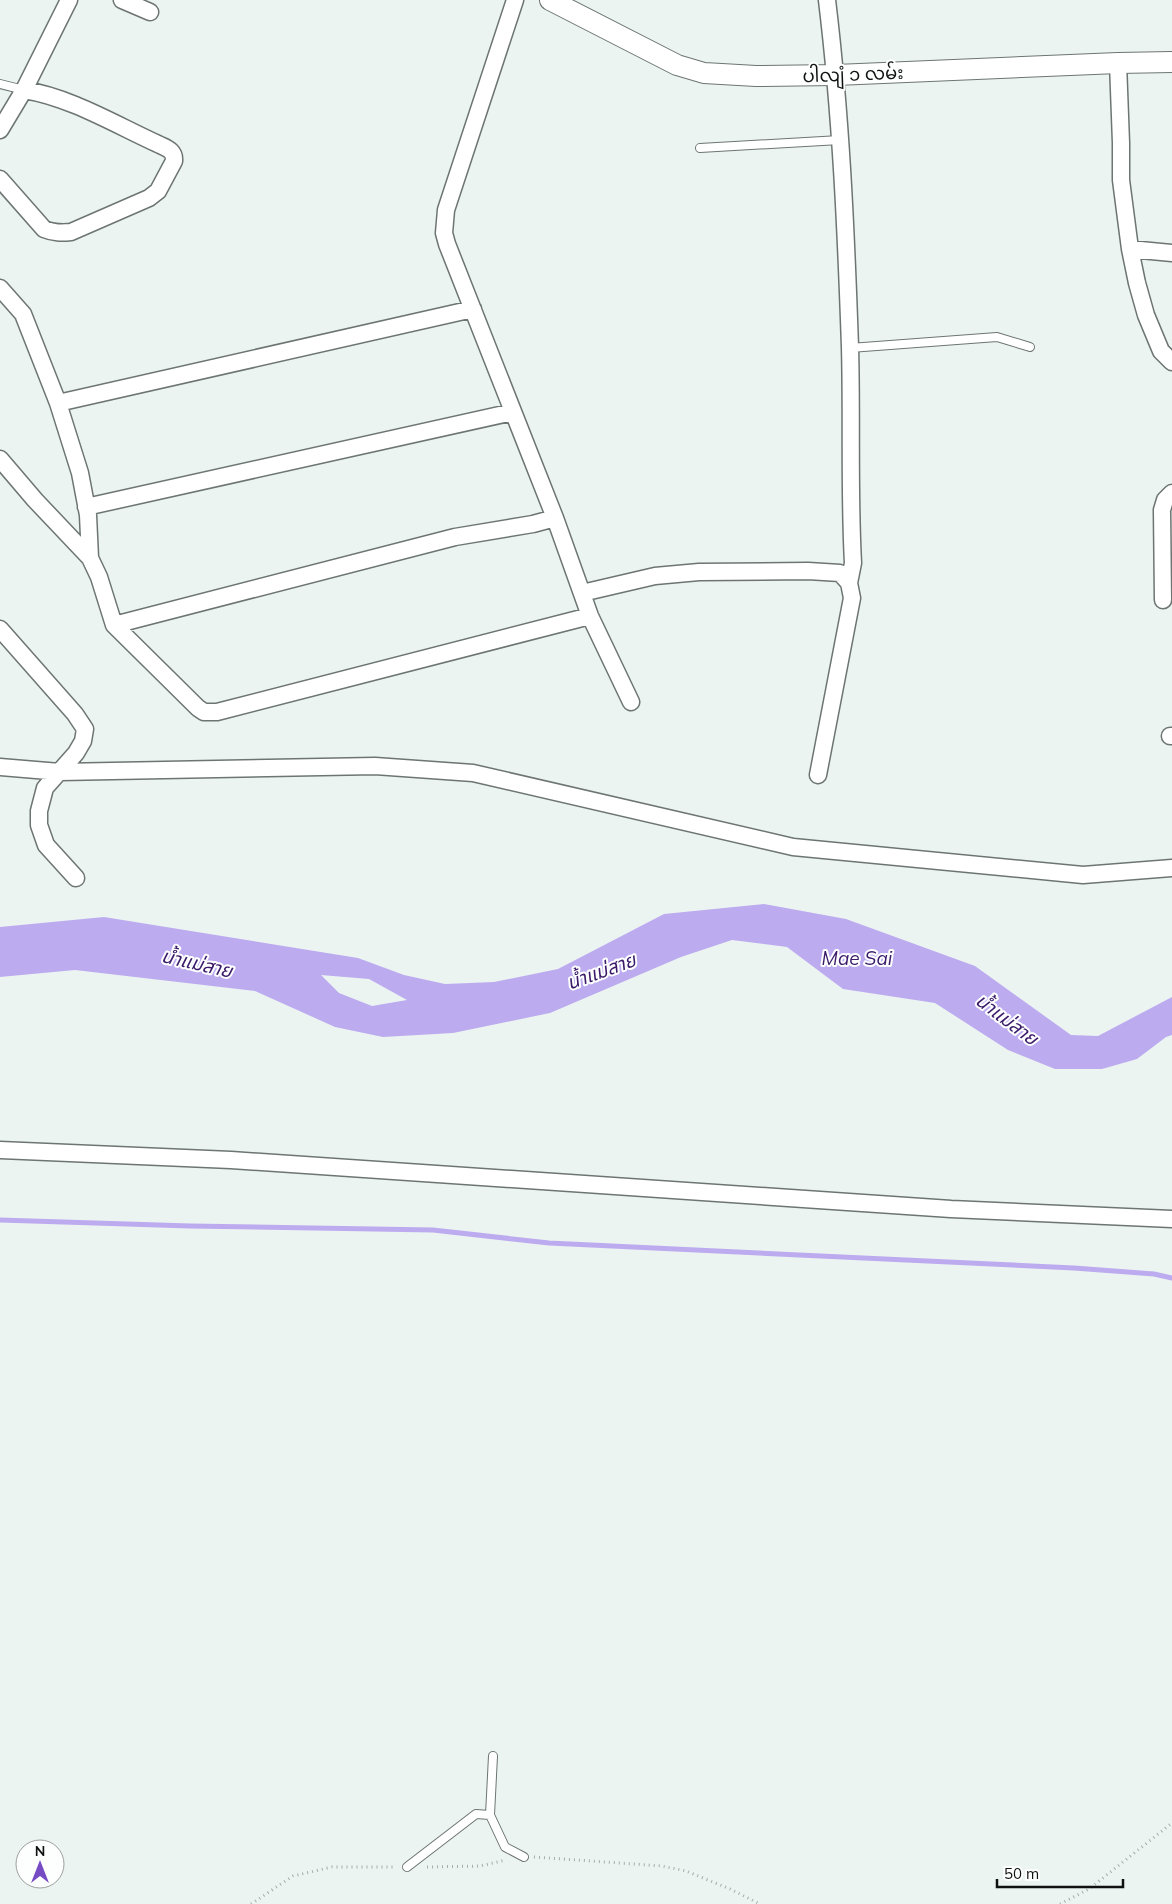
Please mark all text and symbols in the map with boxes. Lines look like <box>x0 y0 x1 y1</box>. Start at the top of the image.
street label: ပါလျံ ၁ လမ်း <box>802 60 904 91</box>
water label: น้ำแม่สาย <box>159 942 237 983</box>
water label: น้ำแม่สาย <box>563 946 640 995</box>
water label: Mae Sai <box>822 946 893 970</box>
water label: น้ำแม่สาย <box>971 987 1045 1051</box>
north arrow <box>15 1839 65 1889</box>
text: N <box>35 1842 45 1860</box>
scale bar <box>997 1856 1123 1888</box>
text: 50 m <box>1004 1864 1039 1883</box>

